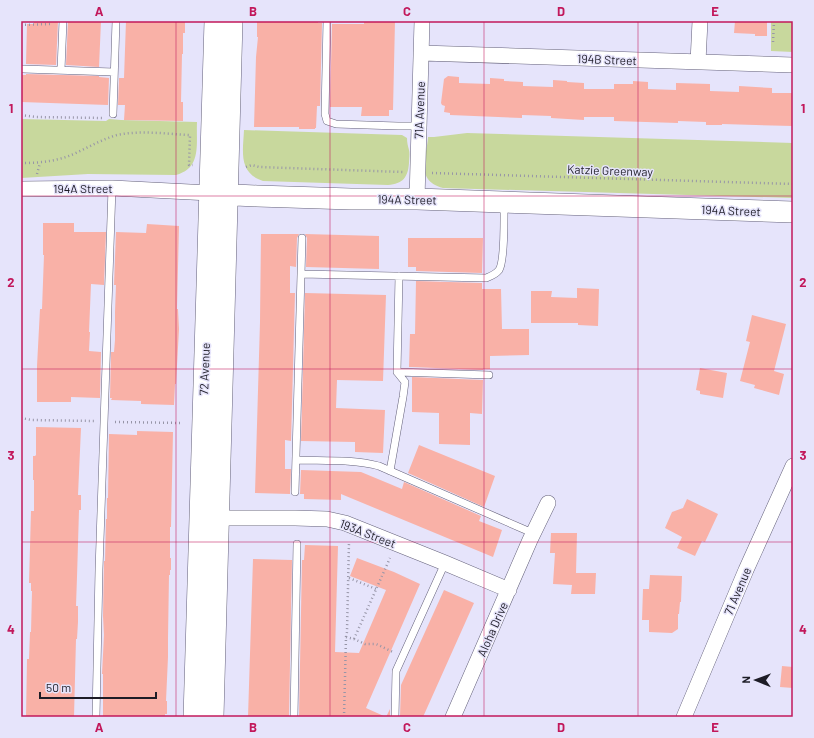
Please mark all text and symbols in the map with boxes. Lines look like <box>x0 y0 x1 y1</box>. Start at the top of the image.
text: A <box>95 3 104 19</box>
text: B <box>249 3 257 19</box>
text: C <box>403 3 411 19</box>
text: D <box>557 3 565 19</box>
text: E <box>711 3 719 19</box>
street label: 194B Street <box>577 51 637 67</box>
street label: 71A Avenue <box>411 81 427 139</box>
text: 1 <box>9 100 13 116</box>
text: 1 <box>801 100 805 116</box>
street label: Katzie Greenway <box>567 162 654 179</box>
street label: 194A Street <box>53 181 113 195</box>
street label: 194A Street <box>377 191 437 207</box>
street label: 194A Street <box>701 202 761 218</box>
text: 2 <box>7 274 15 290</box>
text: 2 <box>799 274 807 290</box>
street label: 72 Avenue <box>196 342 212 396</box>
text: 3 <box>7 447 15 463</box>
text: 3 <box>799 447 807 463</box>
street label: 193A Street <box>338 516 398 550</box>
street label: 71 Avenue <box>721 565 753 617</box>
street label: Aloha Drive <box>474 600 510 658</box>
text: 4 <box>7 621 15 637</box>
text: 4 <box>799 621 807 637</box>
north arrow <box>736 660 776 700</box>
scale bar <box>40 674 156 700</box>
text: N <box>739 676 752 684</box>
text: 50 m <box>46 680 71 694</box>
text: A <box>95 719 104 735</box>
text: B <box>249 719 257 735</box>
text: C <box>403 719 411 735</box>
text: D <box>557 719 565 735</box>
text: E <box>711 719 719 735</box>

